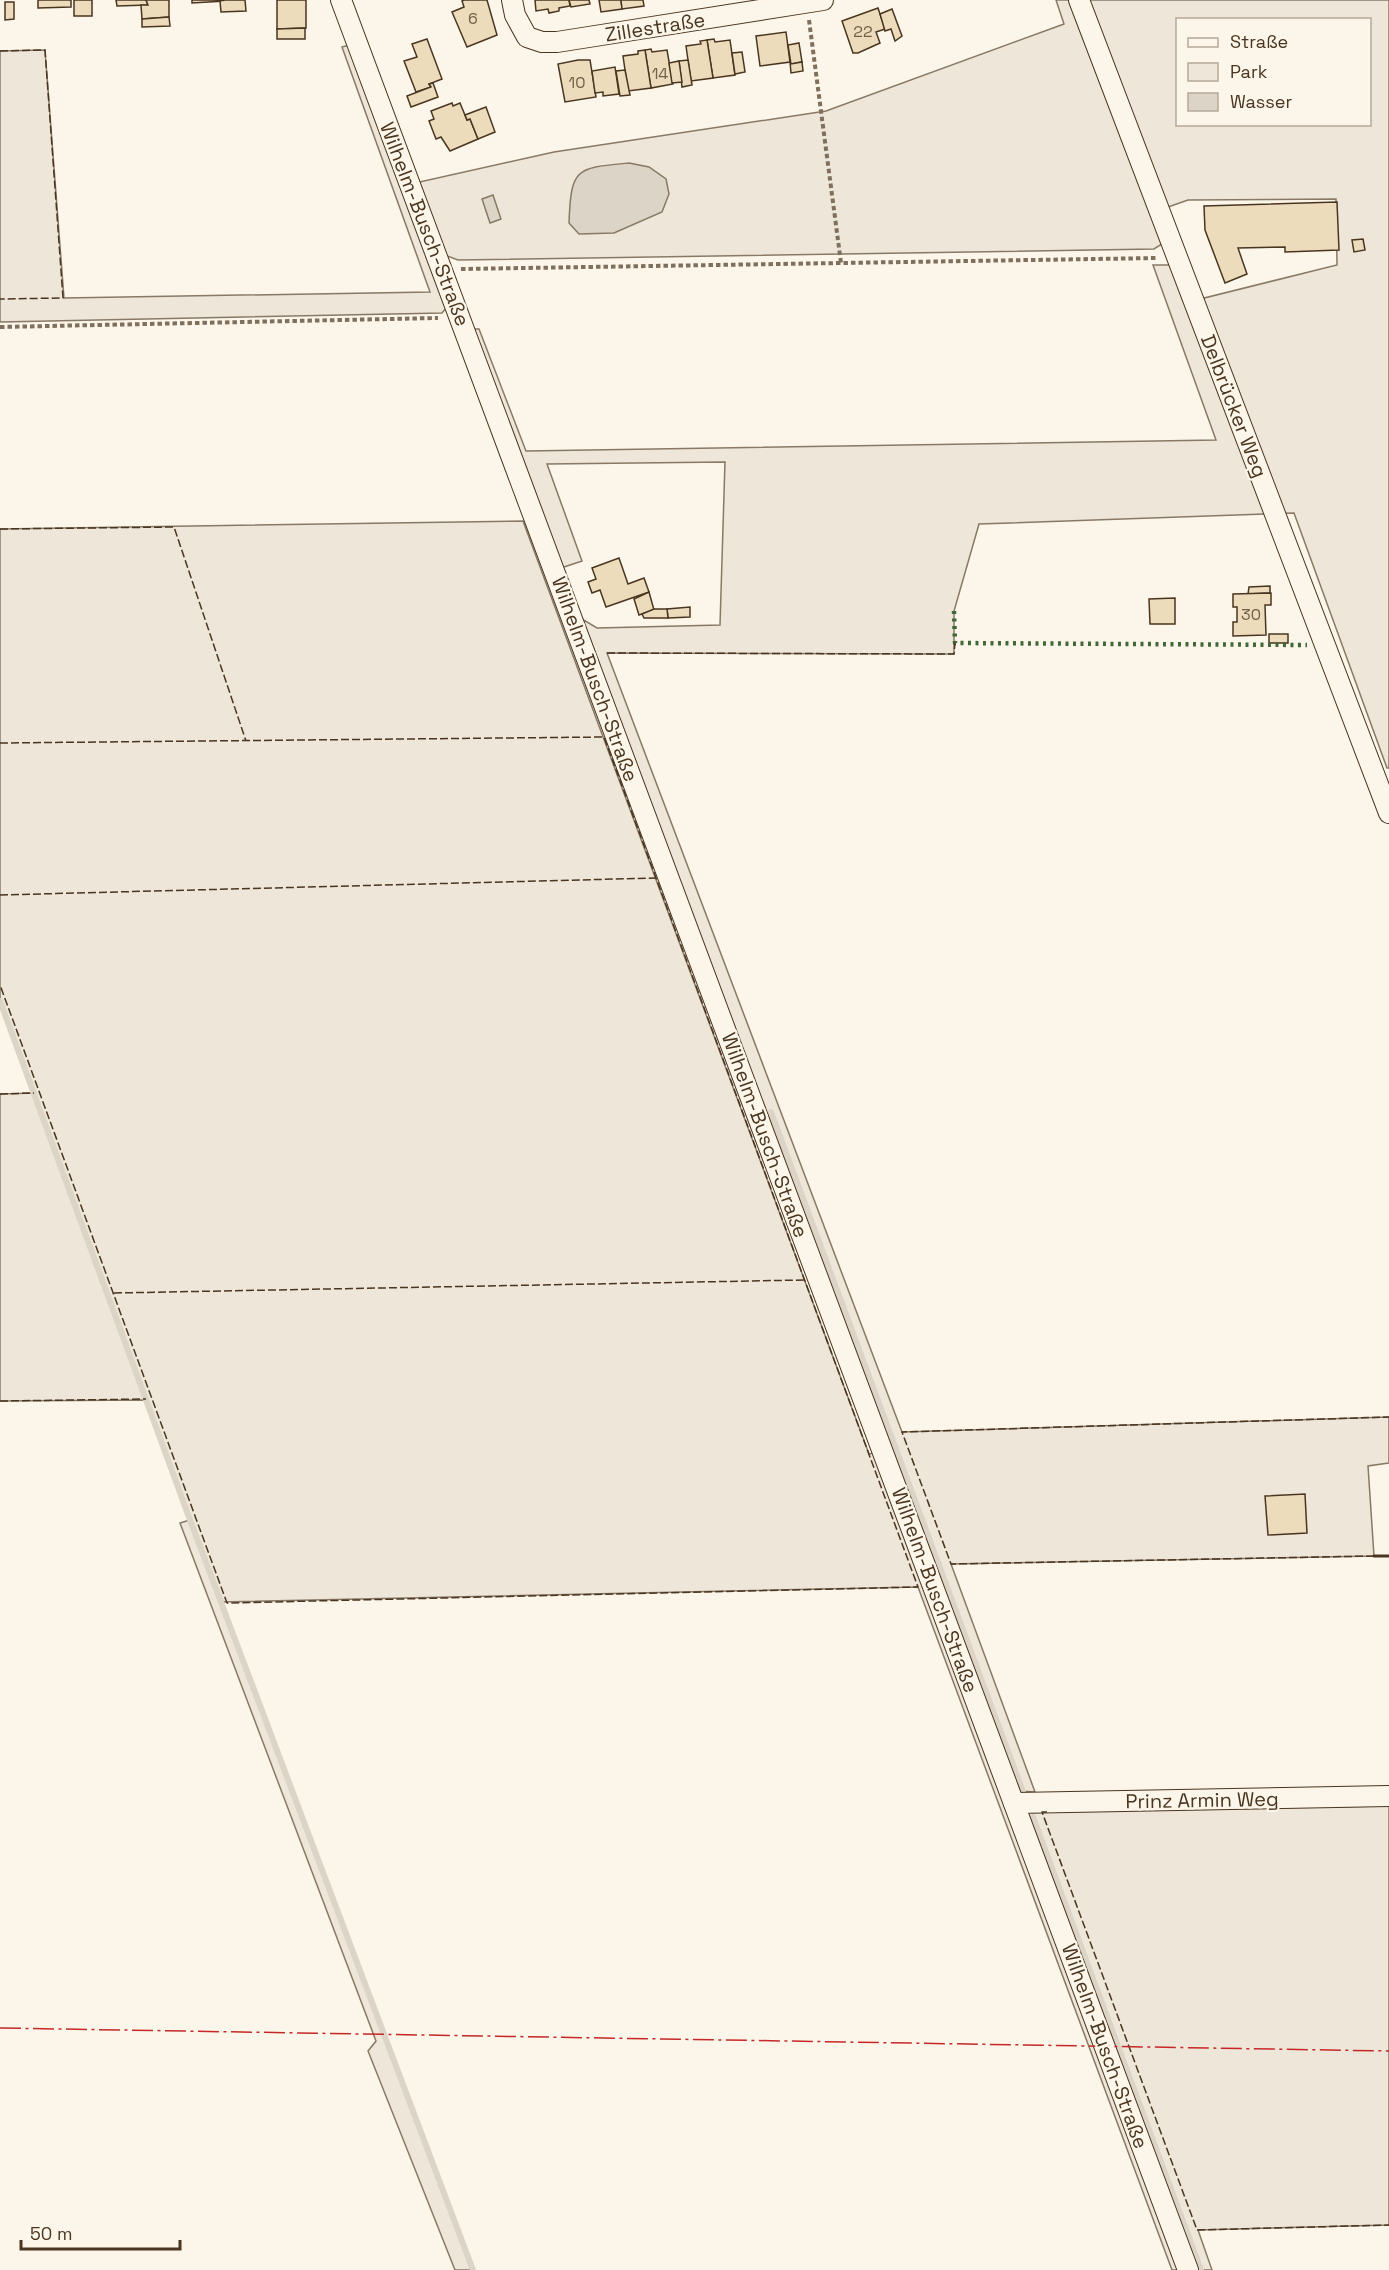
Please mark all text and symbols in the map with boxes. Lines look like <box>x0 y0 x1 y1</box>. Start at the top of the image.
street label: Zillestraße <box>603 6 707 48</box>
house number: 6 <box>468 8 478 29</box>
legend <box>1176 18 1371 126</box>
house number: 22 <box>853 21 873 42</box>
text: Straße <box>1230 30 1288 53</box>
text: Park <box>1230 60 1268 83</box>
house number: 14 <box>652 63 668 84</box>
house number: 10 <box>569 72 585 93</box>
text: Wasser <box>1230 90 1292 113</box>
street label: Wilhelm-Busch-Straße <box>374 118 476 330</box>
street label: Delbrücker Weg <box>1195 331 1273 481</box>
street label: Wilhelm-Busch-Straße <box>546 573 644 785</box>
house number: 30 <box>1241 604 1261 625</box>
street label: Wilhelm-Busch-Straße <box>716 1029 814 1241</box>
street label: Wilhelm-Busch-Straße <box>886 1484 984 1696</box>
street label: Prinz Armin Weg <box>1125 1786 1279 1814</box>
street label: Wilhelm-Busch-Straße <box>1056 1940 1154 2152</box>
scale bar <box>21 2213 180 2251</box>
text: 50 m <box>30 2222 72 2245</box>

